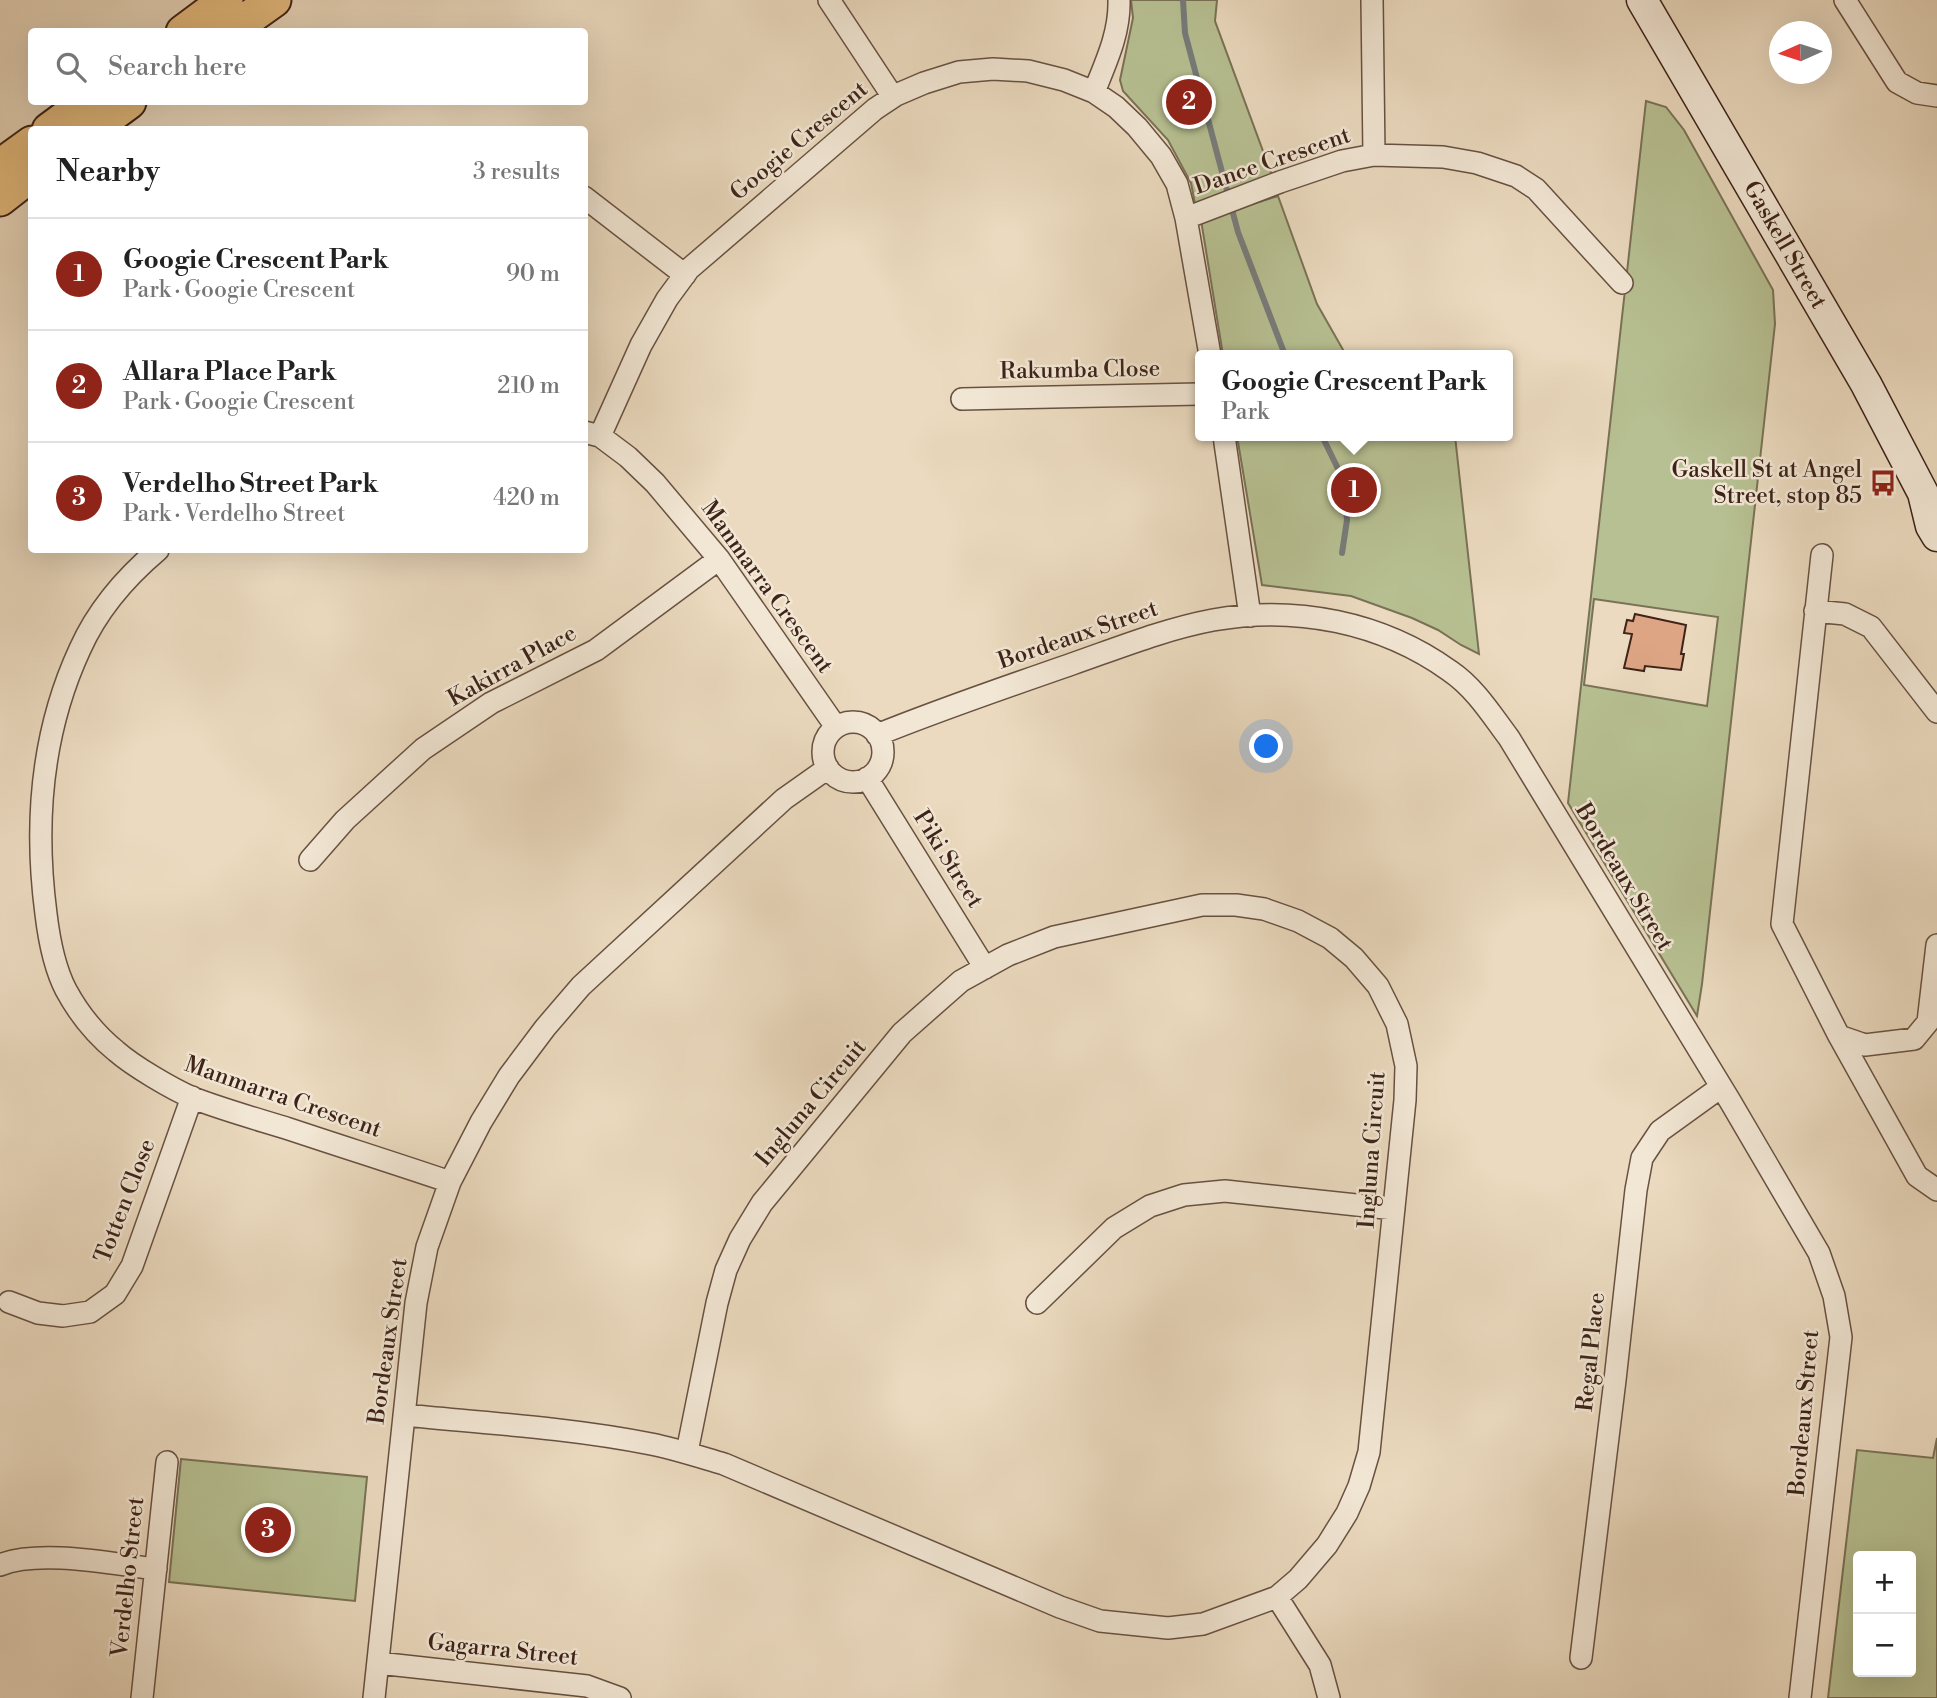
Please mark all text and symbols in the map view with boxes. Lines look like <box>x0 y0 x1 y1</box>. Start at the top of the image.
north arrow <box>1769 21 1832 84</box>
search box <box>28 28 588 105</box>
icon: search <box>52 48 90 86</box>
text: Search here <box>108 51 247 83</box>
street label: Googie Crescent <box>725 75 873 207</box>
pin: 2 <box>1166 76 1212 128</box>
street label: Dance Crescent <box>1190 121 1354 201</box>
text: Nearby <box>56 153 160 191</box>
text: 3 results <box>473 158 560 186</box>
street label: Gaskell Street <box>1737 176 1833 314</box>
text: Googie Crescent Park <box>123 244 388 276</box>
text: 1 <box>73 260 85 288</box>
text: 90 m <box>506 260 560 288</box>
text: Park · Googie Crescent <box>123 276 355 304</box>
popup <box>1195 350 1513 441</box>
street label: Rakumba Close <box>999 355 1161 385</box>
text: Allara Place Park <box>123 356 336 388</box>
text: Googie Crescent Park <box>1221 366 1487 398</box>
text: 2 <box>72 372 86 400</box>
text: 210 m <box>497 372 560 400</box>
text: Park · Googie Crescent <box>123 388 355 416</box>
text: Park <box>1221 398 1269 426</box>
place label: Gaskell St at Angel Street, stop 85 <box>1671 456 1862 510</box>
pin: 1 <box>1331 464 1377 516</box>
text: Verdelho Street Park <box>123 468 378 500</box>
bus stop icon: Gaskell St at Angel Street, stop 85 <box>1868 468 1898 498</box>
text: 3 <box>72 484 86 512</box>
text: 420 m <box>493 484 560 512</box>
street label: Manmarra Crescent <box>695 495 839 679</box>
text: Park · Verdelho Street <box>123 500 345 528</box>
street label: Bordeaux Street <box>993 595 1162 676</box>
street label: Kakirra Place <box>443 619 581 713</box>
your location <box>1249 729 1283 763</box>
street label: Bordeaux Street <box>1568 797 1679 956</box>
street label: Piki Street <box>907 805 989 913</box>
street label: Ingluna Circuit <box>750 1034 872 1172</box>
street label: Manmarra Crescent <box>181 1050 385 1144</box>
street label: Ingluna Circuit <box>1353 1070 1391 1230</box>
street label: Totten Close <box>89 1135 161 1267</box>
street label: Bordeaux Street <box>362 1256 413 1427</box>
street label: Regal Place <box>1571 1291 1611 1413</box>
street label: Bordeaux Street <box>1783 1329 1825 1498</box>
street label: Verdelho Street <box>106 1495 150 1660</box>
pin: 3 <box>245 1504 291 1556</box>
map controls <box>1853 1551 1916 1677</box>
button: + <box>1853 1551 1916 1614</box>
button: − <box>1853 1614 1916 1677</box>
street label: Gagarra Street <box>426 1628 580 1672</box>

